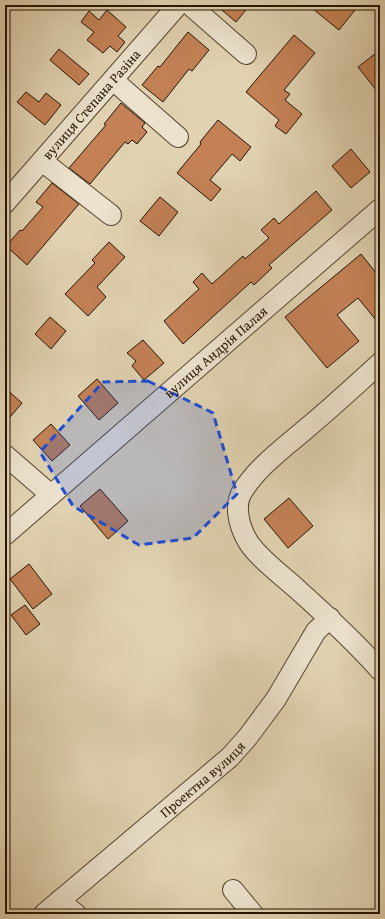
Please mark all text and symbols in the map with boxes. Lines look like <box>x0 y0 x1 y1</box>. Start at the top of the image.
street label: вулиця Степана Разіна <box>37 45 145 164</box>
street label: вулиця Андрія Палая <box>159 301 272 403</box>
street label: Проектна вулиця <box>155 737 250 822</box>

